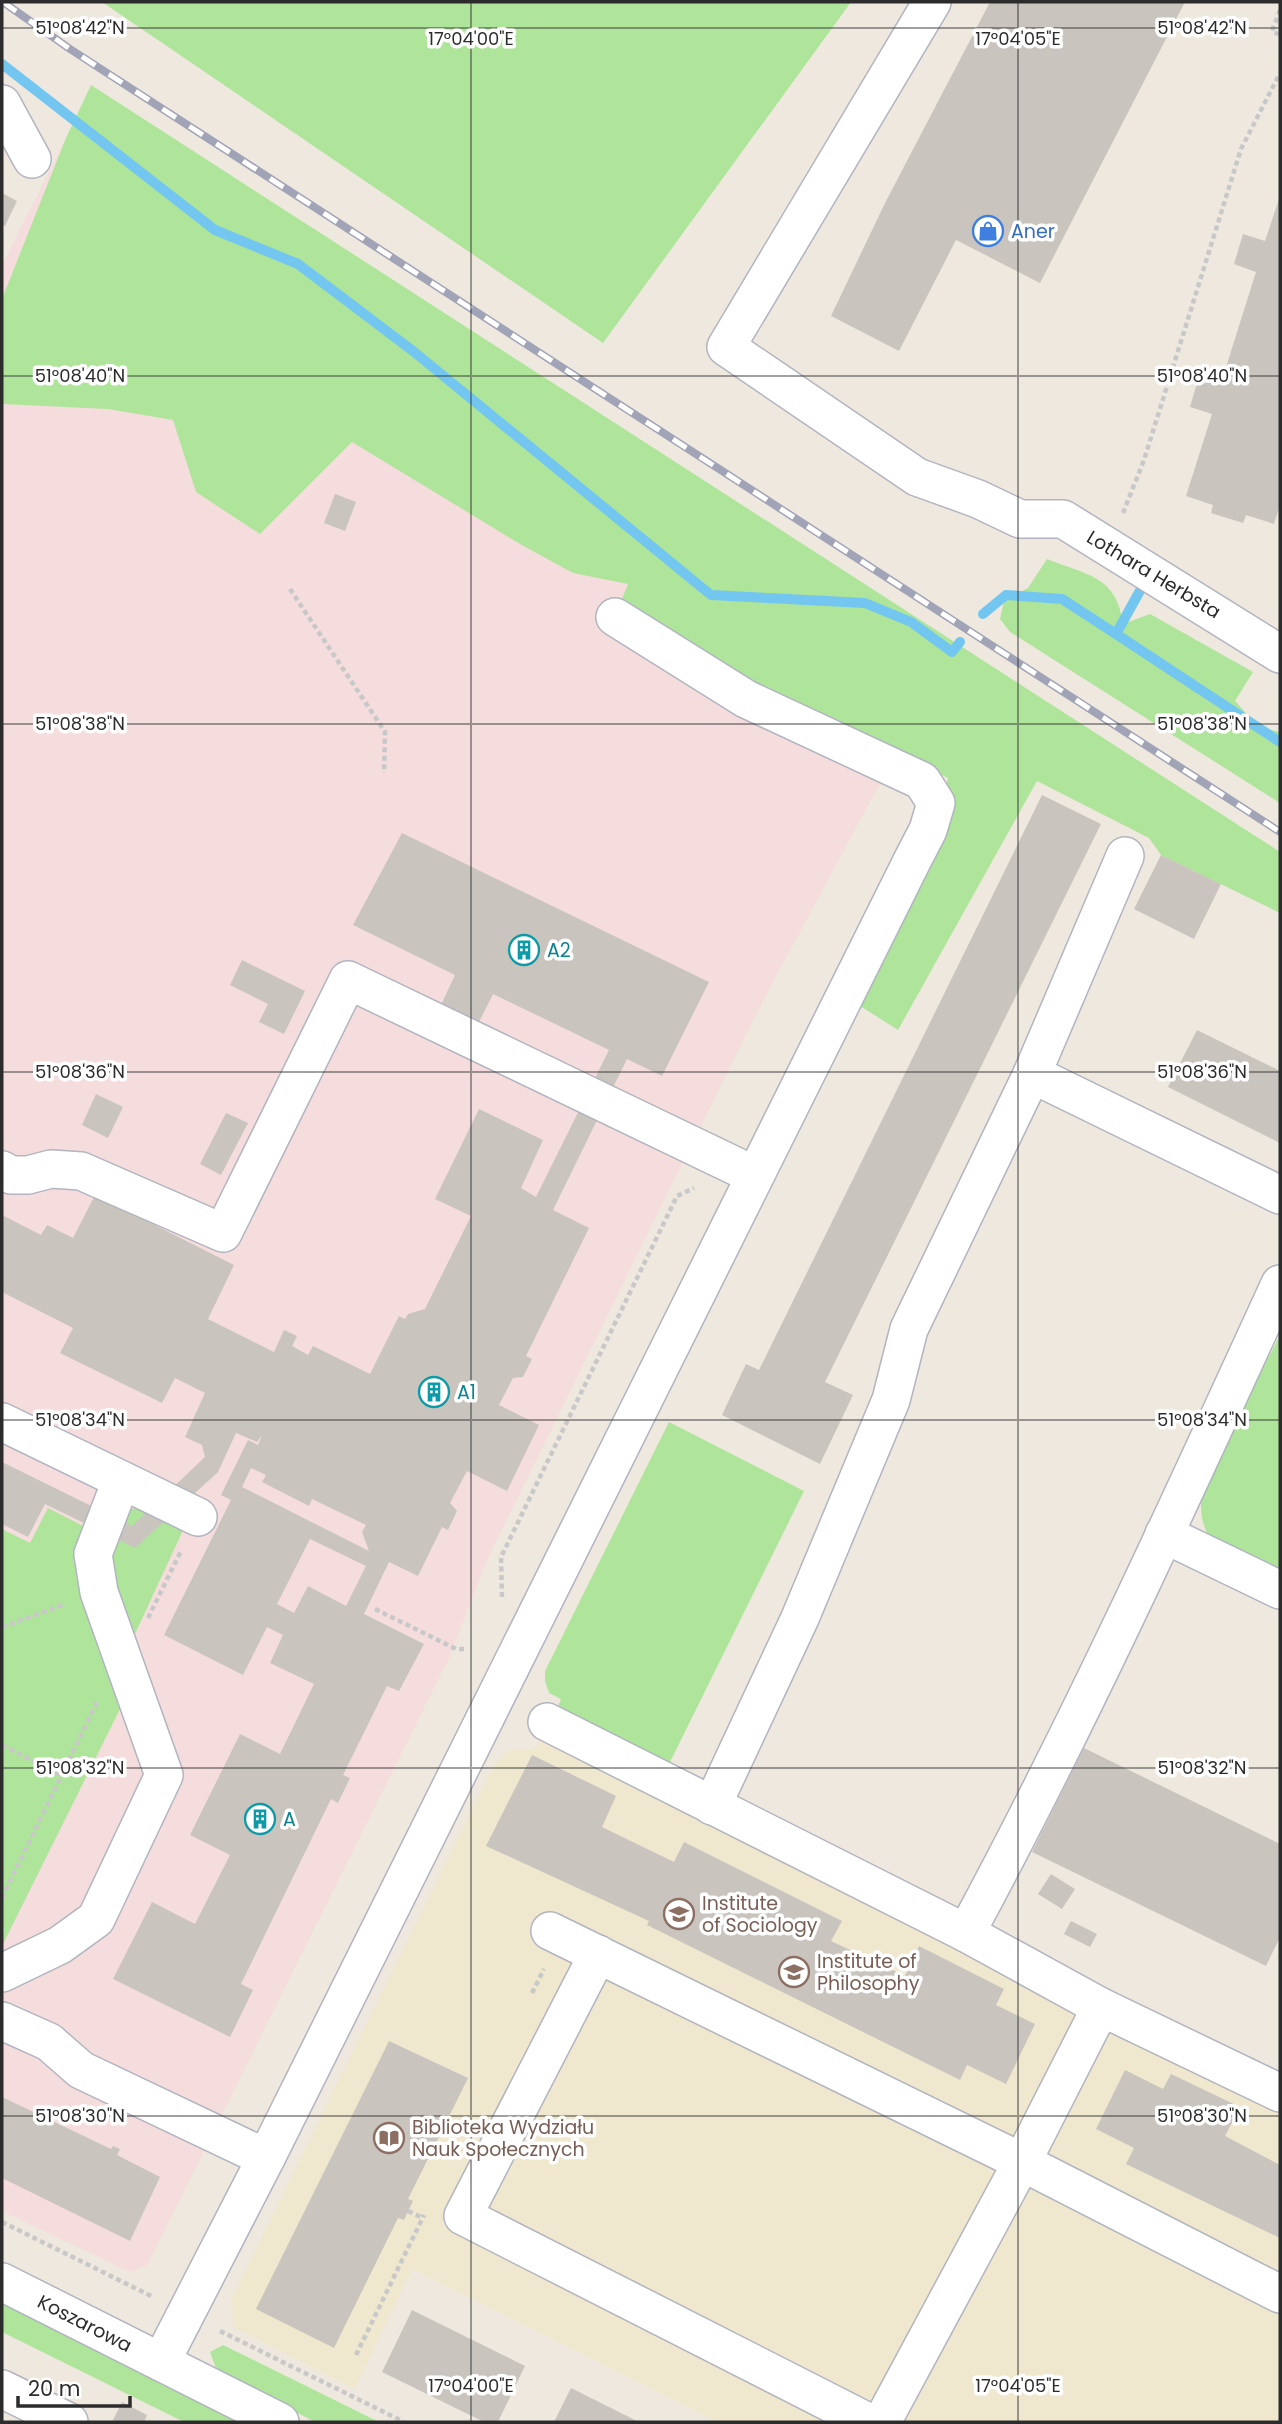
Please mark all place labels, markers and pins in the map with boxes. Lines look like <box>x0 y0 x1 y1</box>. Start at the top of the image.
shop icon: Aner <box>971 214 1005 248</box>
place label: Aner <box>1011 218 1055 245</box>
building icon: A2 <box>507 933 541 967</box>
place label: A2 <box>547 937 571 964</box>
building icon: A1 <box>417 1375 451 1409</box>
place label: A1 <box>457 1379 476 1406</box>
building icon: A <box>243 1802 277 1836</box>
place label: A <box>283 1806 296 1833</box>
place label: Institute of Sociology <box>702 1890 818 1939</box>
school or university icon: Institute of Sociology <box>662 1897 696 1931</box>
place label: Institute of Philosophy <box>817 1948 920 1997</box>
school or university icon: Institute of Philosophy <box>777 1955 811 1989</box>
place label: Biblioteka Wydziału Nauk Społecznych <box>412 2114 594 2163</box>
library icon: Biblioteka Wydziału Nauk Społecznych <box>372 2121 406 2155</box>

